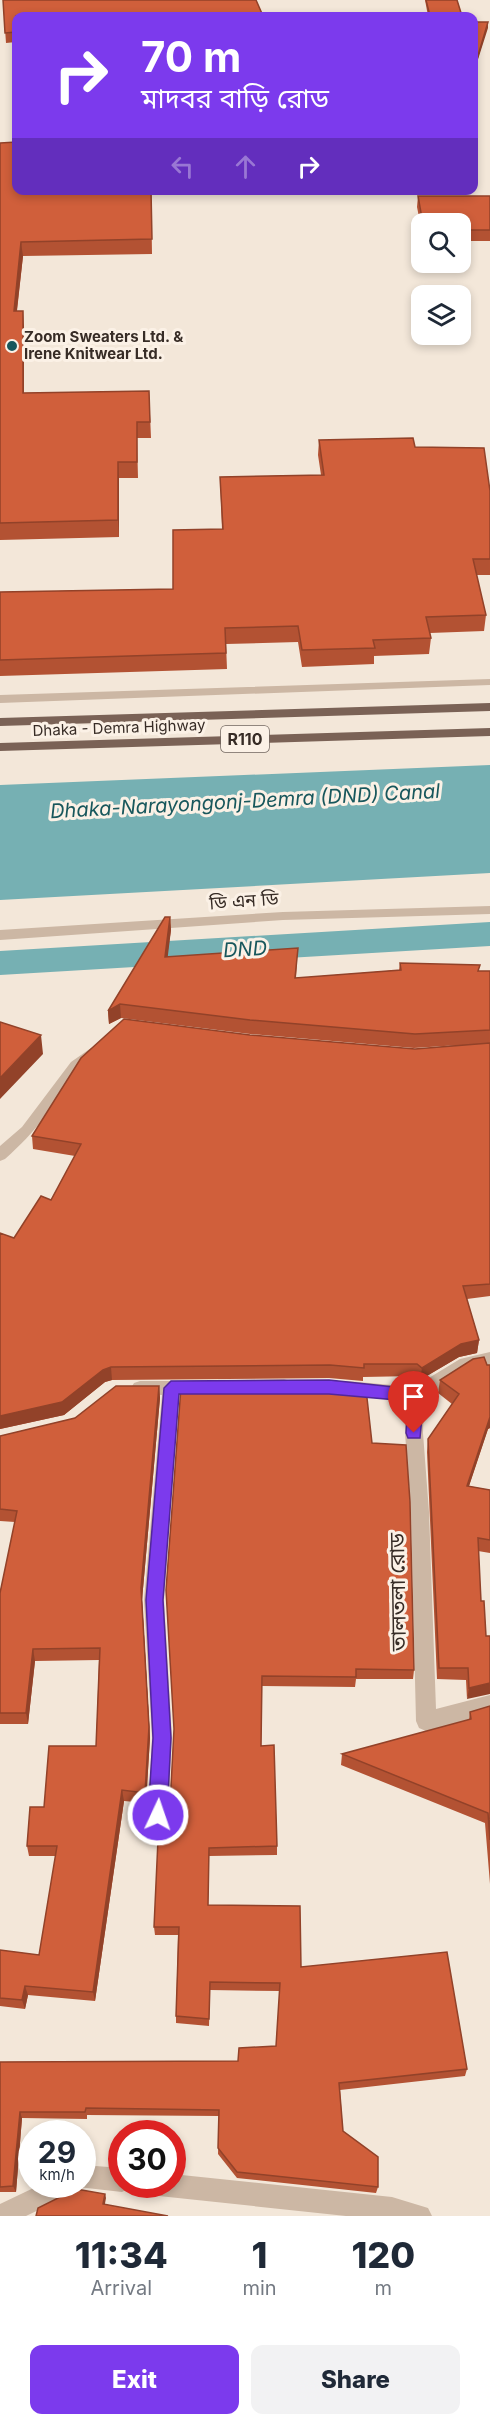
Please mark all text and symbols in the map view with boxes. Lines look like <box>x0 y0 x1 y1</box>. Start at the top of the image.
text: 70 m <box>141 31 241 82</box>
icon: right <box>42 36 120 114</box>
text: মাদবর বাড়ি রোড <box>141 82 329 115</box>
icon: left <box>166 150 199 183</box>
icon: ahead <box>229 150 262 183</box>
icon: right <box>292 150 325 183</box>
map controls <box>411 213 471 345</box>
button: search <box>411 213 471 273</box>
button: layers <box>411 285 471 345</box>
place label: Zoom Sweaters Ltd. & Irene Knitwear Ltd. <box>24 327 183 363</box>
marker: Zoom Sweaters Ltd. & Irene Knitwear Ltd. <box>5 339 19 353</box>
street label: Dhaka - Demra Highway <box>32 715 206 740</box>
road number: R110 <box>221 726 269 752</box>
water label: Dhaka-Narayongonj-Demra (DND) Canal <box>49 779 441 823</box>
street label: ডি এন ডি <box>208 888 279 913</box>
water label: DND <box>222 936 268 962</box>
pin <box>388 1371 439 1433</box>
icon: arrive <box>397 1380 430 1413</box>
street label: তালতলা রোড <box>384 1532 411 1652</box>
position arrow <box>126 1783 190 1847</box>
speed limit sign: 30 <box>108 2120 186 2198</box>
text: 29 <box>38 2134 76 2170</box>
text: km/h <box>39 2165 75 2184</box>
text: 11:34 <box>75 2233 168 2277</box>
text: 1 <box>252 2233 268 2277</box>
text: 120 <box>351 2233 415 2277</box>
text: Arrival <box>90 2276 152 2300</box>
text: min <box>242 2276 277 2300</box>
text: m <box>375 2276 392 2300</box>
button: Exit <box>30 2345 239 2414</box>
button: Share <box>251 2345 460 2414</box>

